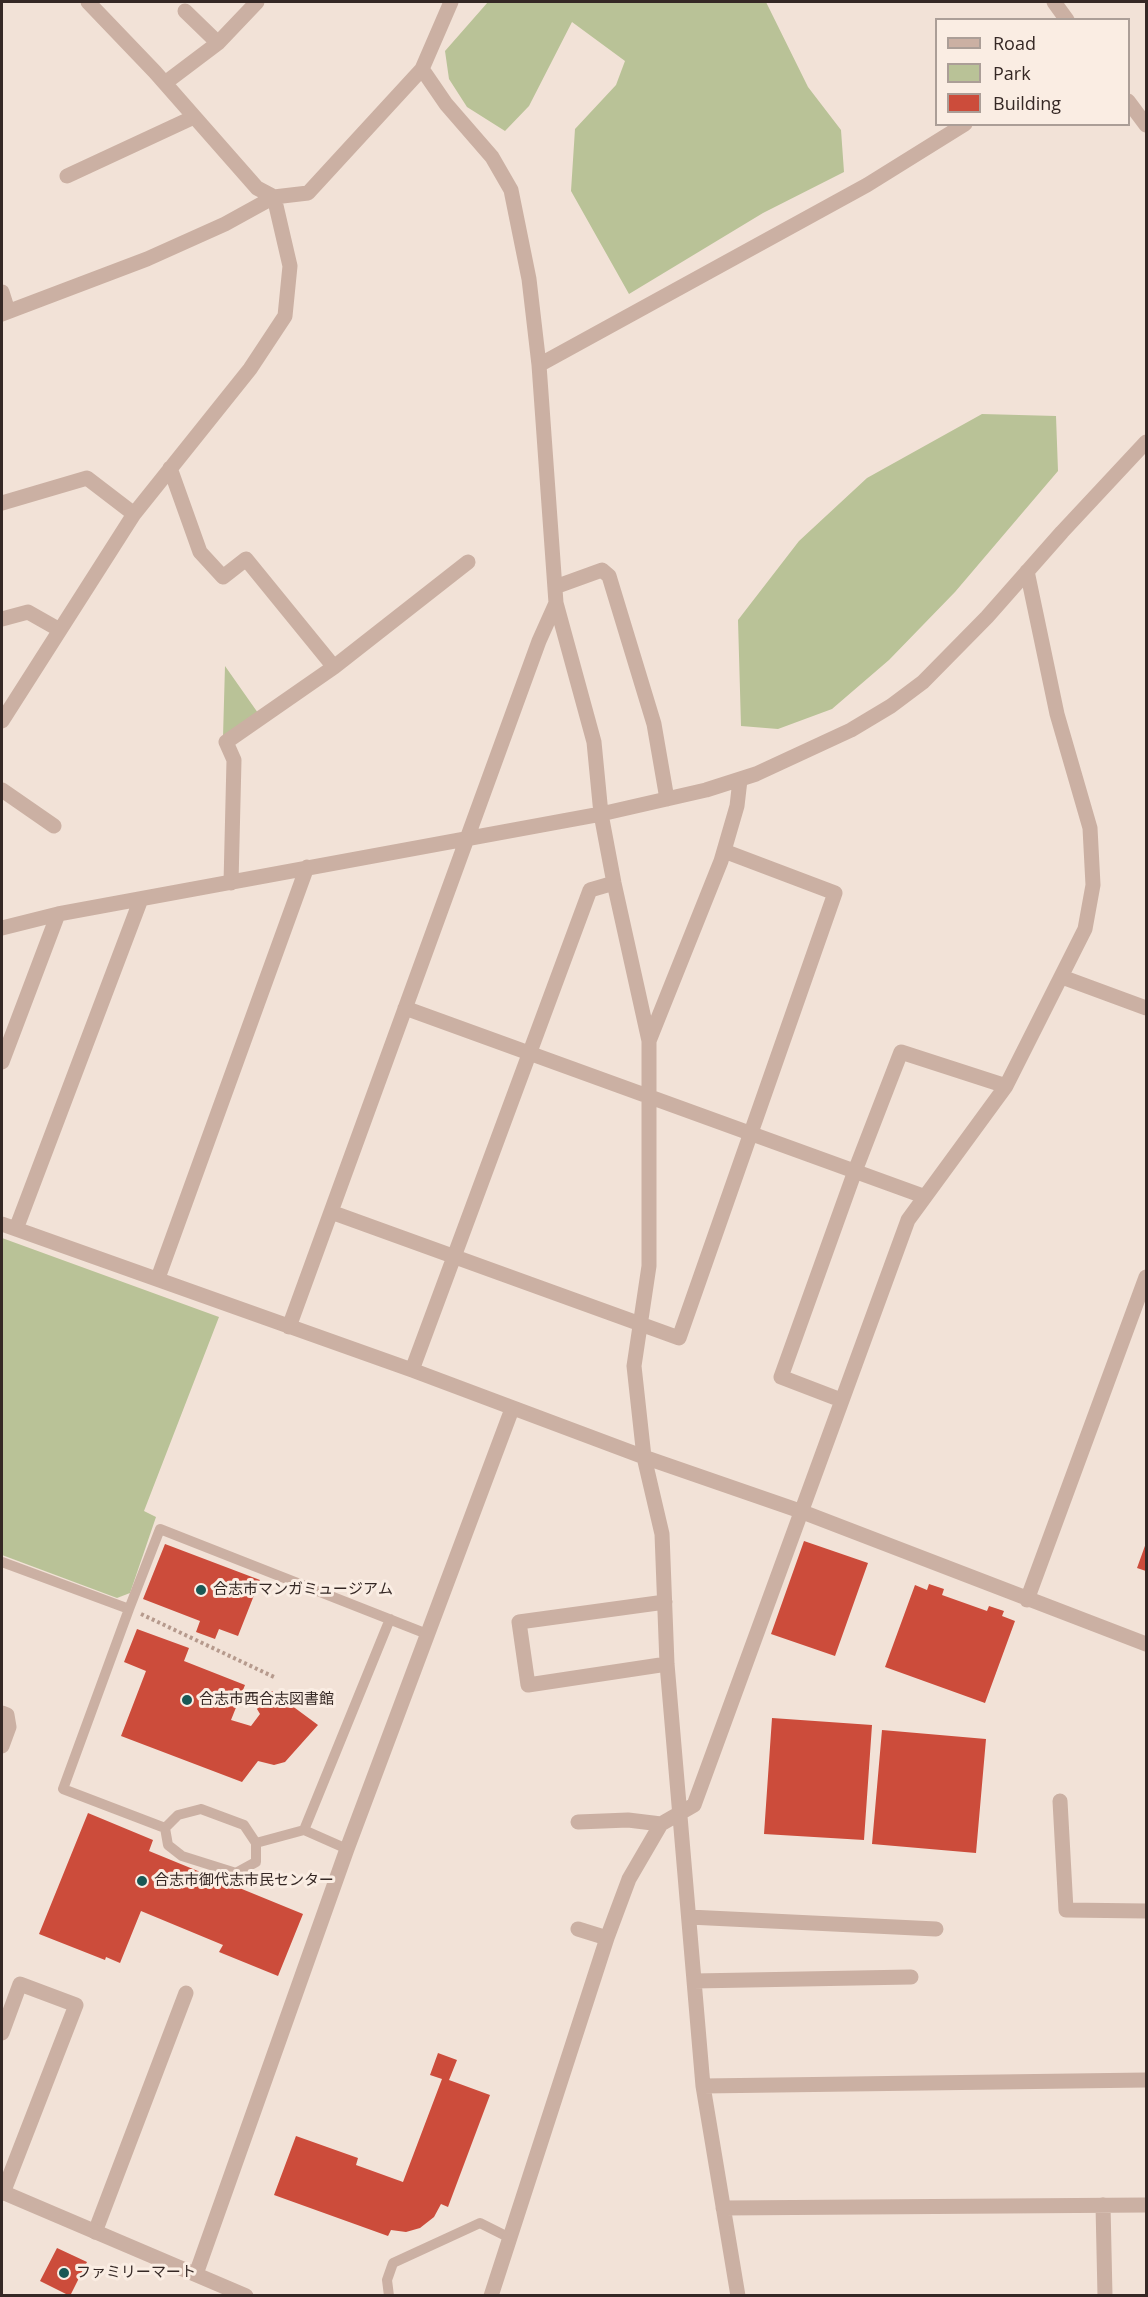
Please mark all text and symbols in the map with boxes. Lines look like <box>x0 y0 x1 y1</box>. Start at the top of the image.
legend <box>935 18 1130 126</box>
text: Road <box>993 31 1036 55</box>
text: Park <box>993 61 1031 85</box>
text: Building <box>993 91 1061 115</box>
place label: 合志市マンガミュージアム <box>213 1581 393 1599</box>
marker: 合志市マンガミュージアム <box>194 1583 208 1597</box>
place label: 合志市西合志図書館 <box>199 1691 334 1709</box>
marker: 合志市西合志図書館 <box>180 1693 194 1707</box>
place label: 合志市御代志市民センター <box>154 1872 334 1890</box>
marker: 合志市御代志市民センター <box>135 1874 149 1888</box>
place label: ファミリーマート <box>76 2264 196 2282</box>
marker: ファミリーマート <box>57 2266 71 2280</box>

